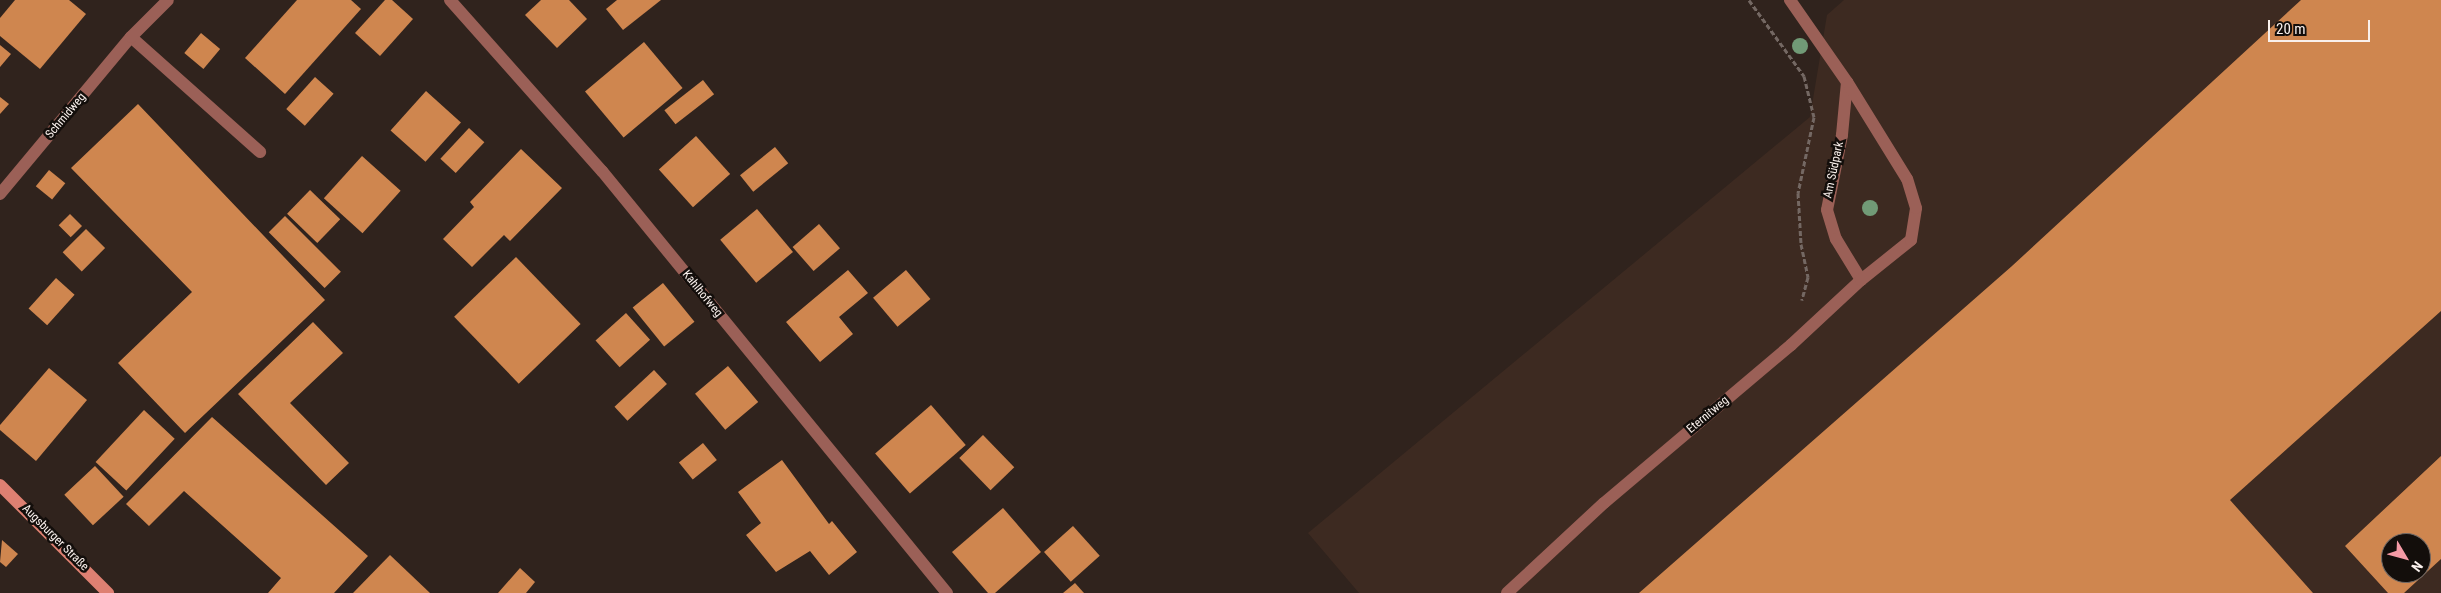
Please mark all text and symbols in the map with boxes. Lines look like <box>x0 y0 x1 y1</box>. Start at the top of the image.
scale bar <box>2271 10 2374 42</box>
text: 20 m <box>2276 20 2306 38</box>
street label: Schmidweg <box>43 90 89 142</box>
street label: Am Südpark <box>1821 140 1847 200</box>
street label: Kahlhofweg <box>679 268 725 320</box>
street label: Eternitweg <box>1684 393 1732 437</box>
street label: Augsburger Straße <box>19 502 91 574</box>
north arrow <box>2381 533 2431 583</box>
text: N <box>2408 558 2426 575</box>

